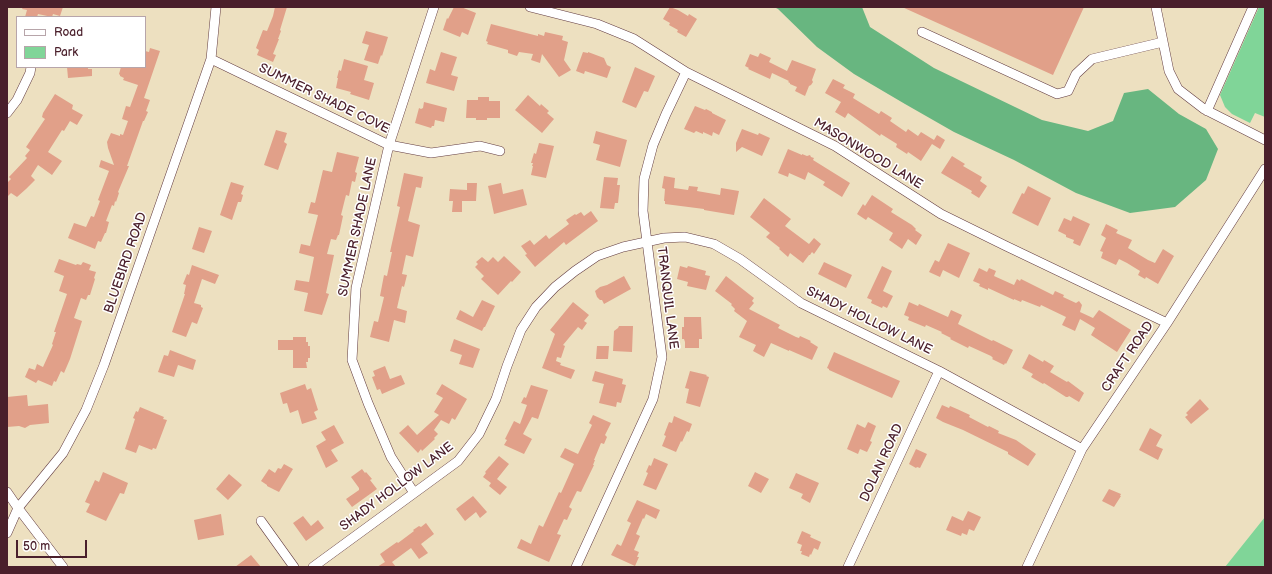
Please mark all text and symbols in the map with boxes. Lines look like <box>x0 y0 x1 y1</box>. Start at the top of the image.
legend <box>16 16 146 68</box>
text: Road <box>54 25 83 40</box>
text: Park <box>54 45 78 60</box>
street label: SUMMER SHADE COVE <box>256 61 392 137</box>
street label: MASONWOOD LANE <box>811 115 925 193</box>
street label: SUMMER SHADE LANE <box>336 156 380 298</box>
street label: BLUEBIRD ROAD <box>101 210 151 316</box>
street label: TRANQUIL LANE <box>653 246 681 350</box>
street label: SHADY HOLLOW LANE <box>804 284 934 358</box>
street label: CRAFT ROAD <box>1099 319 1157 395</box>
street label: DOLAN ROAD <box>857 422 907 504</box>
street label: SHADY HOLLOW LANE <box>337 439 457 535</box>
scale bar <box>18 532 89 558</box>
text: 50 m <box>23 539 50 554</box>

